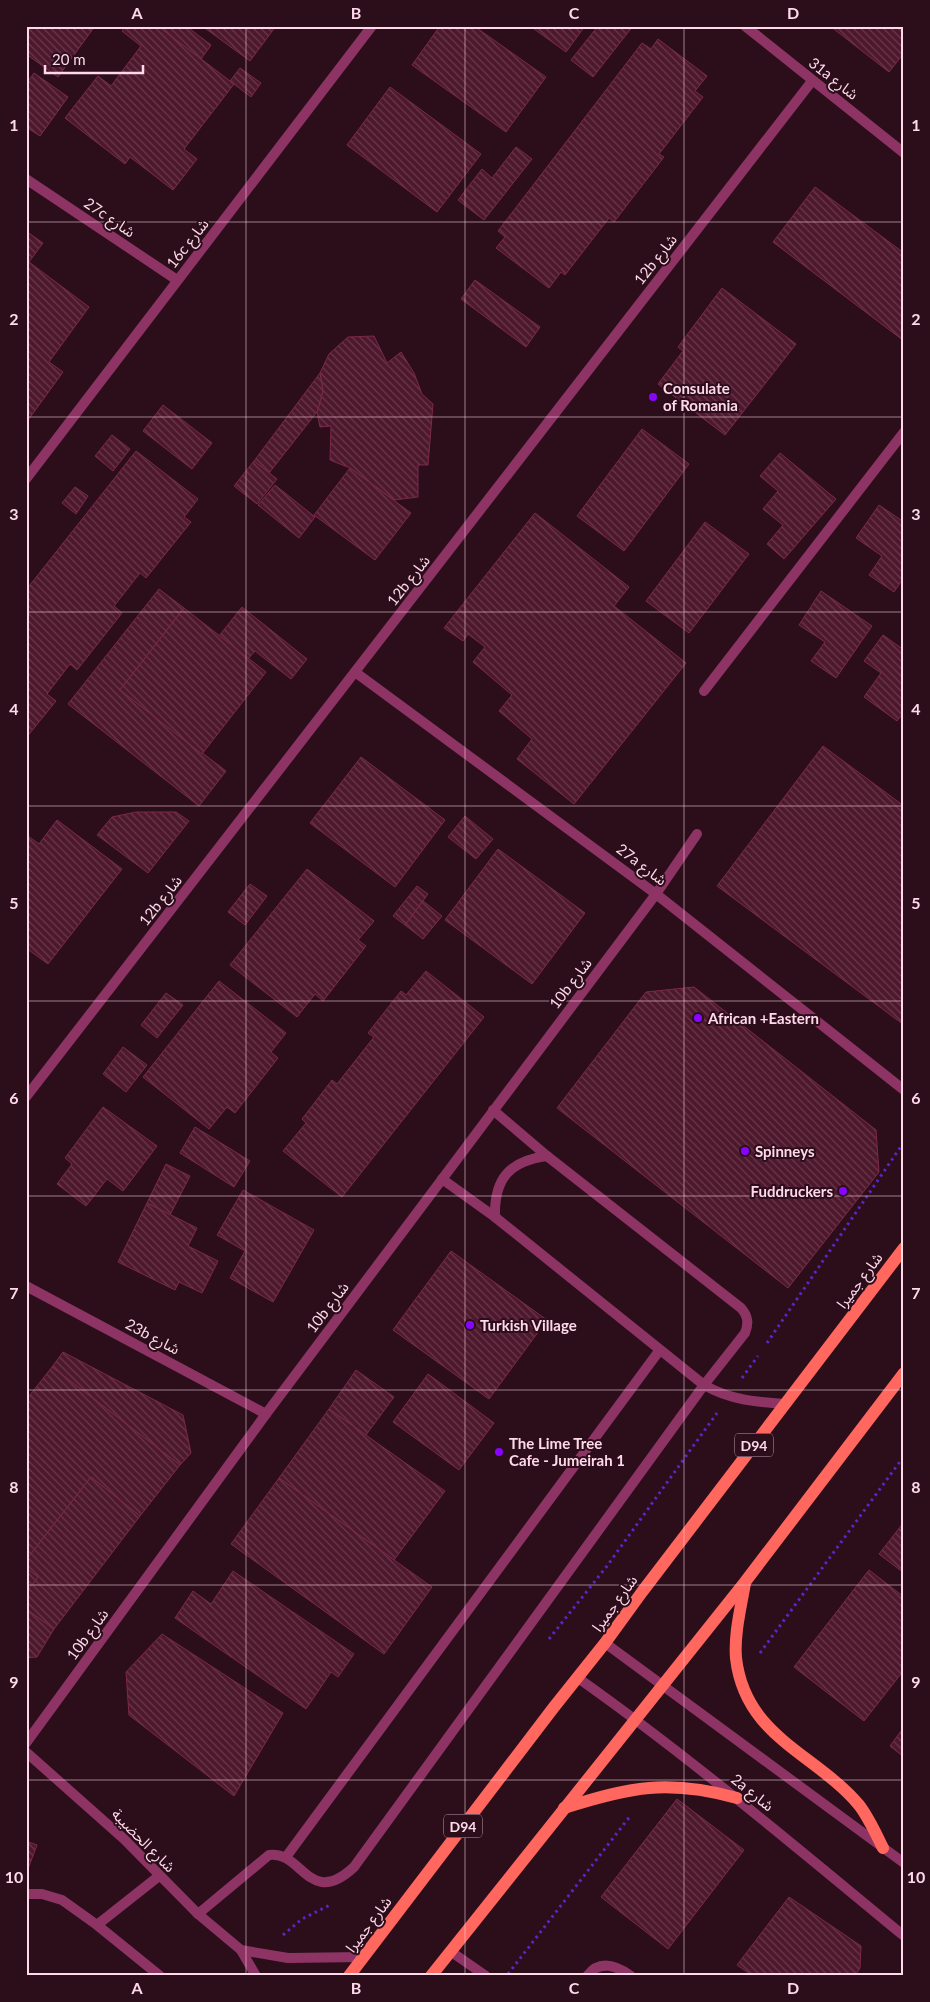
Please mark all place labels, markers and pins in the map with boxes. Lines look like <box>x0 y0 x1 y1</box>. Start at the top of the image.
place label: Consulate of Romania <box>663 379 738 414</box>
marker: Consulate of Romania <box>647 391 659 403</box>
place label: African +Eastern <box>707 1009 819 1027</box>
marker: African +Eastern <box>692 1012 704 1024</box>
place label: Spinneys <box>755 1142 815 1160</box>
marker: Spinneys <box>739 1145 751 1157</box>
place label: Fuddruckers <box>750 1182 833 1200</box>
marker: Fuddruckers <box>837 1185 849 1197</box>
place label: Turkish Village <box>480 1316 577 1334</box>
marker: Turkish Village <box>464 1319 476 1331</box>
place label: The Lime Tree Cafe - Jumeirah 1 <box>509 1434 625 1469</box>
marker: The Lime Tree Cafe - Jumeirah 1 <box>493 1446 505 1458</box>

